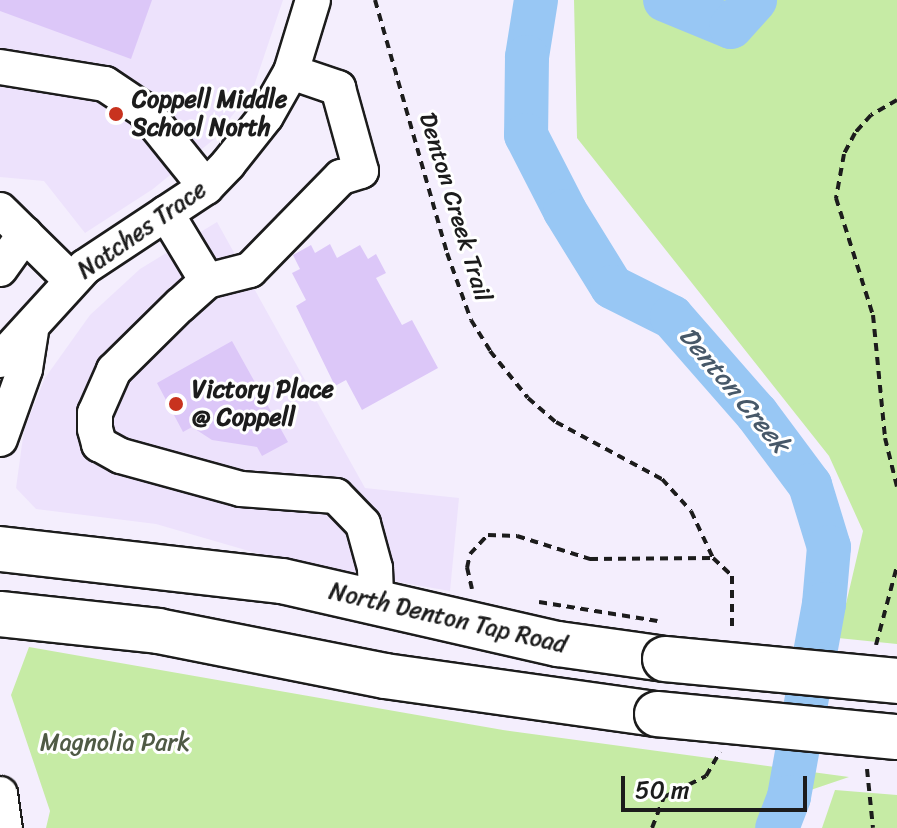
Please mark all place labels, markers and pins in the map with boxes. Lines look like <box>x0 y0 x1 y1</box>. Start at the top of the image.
place label: Coppell Middle School North <box>132 86 287 142</box>
marker: Coppell Middle School North <box>107 105 125 123</box>
place label: Victory Place @ Coppell <box>192 376 334 432</box>
marker: Victory Place @ Coppell <box>167 395 185 413</box>

